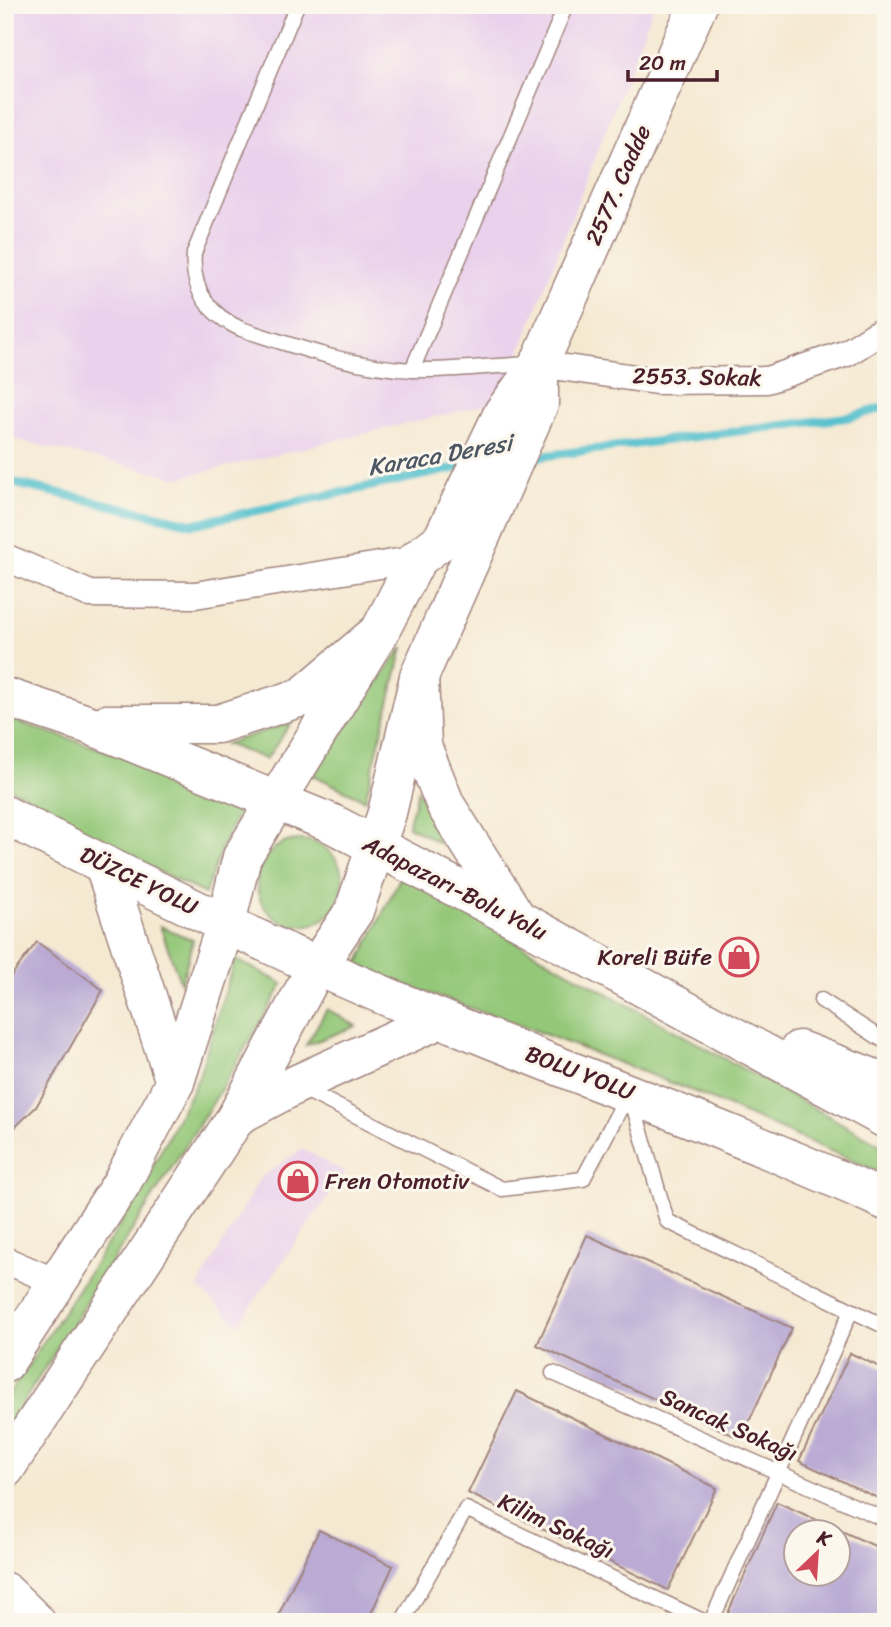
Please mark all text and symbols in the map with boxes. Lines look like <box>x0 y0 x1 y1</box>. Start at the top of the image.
scale bar <box>628 38 718 82</box>
text: 20 m <box>639 44 686 82</box>
street label: 2577. Cadde <box>573 118 663 252</box>
street label: 2553. Sokak <box>632 355 762 399</box>
water label: Karaca Deresi <box>365 421 520 488</box>
street label: Adapazarı-Bolu Yolu <box>354 823 555 953</box>
street label: DÜZCE YOLU <box>73 835 205 927</box>
shop icon: Koreli Büfe <box>718 936 760 978</box>
place label: Koreli Büfe <box>598 937 712 978</box>
street label: BOLU YOLU <box>519 1033 642 1113</box>
shop icon: Fren Otomotiv <box>277 1160 319 1202</box>
place label: Fren Otomotiv <box>325 1161 470 1202</box>
street label: Sancak Sokağı <box>653 1376 805 1474</box>
street label: Kilim Sokağı <box>491 1481 621 1571</box>
north arrow <box>782 1518 852 1588</box>
text: K <box>811 1520 837 1556</box>

